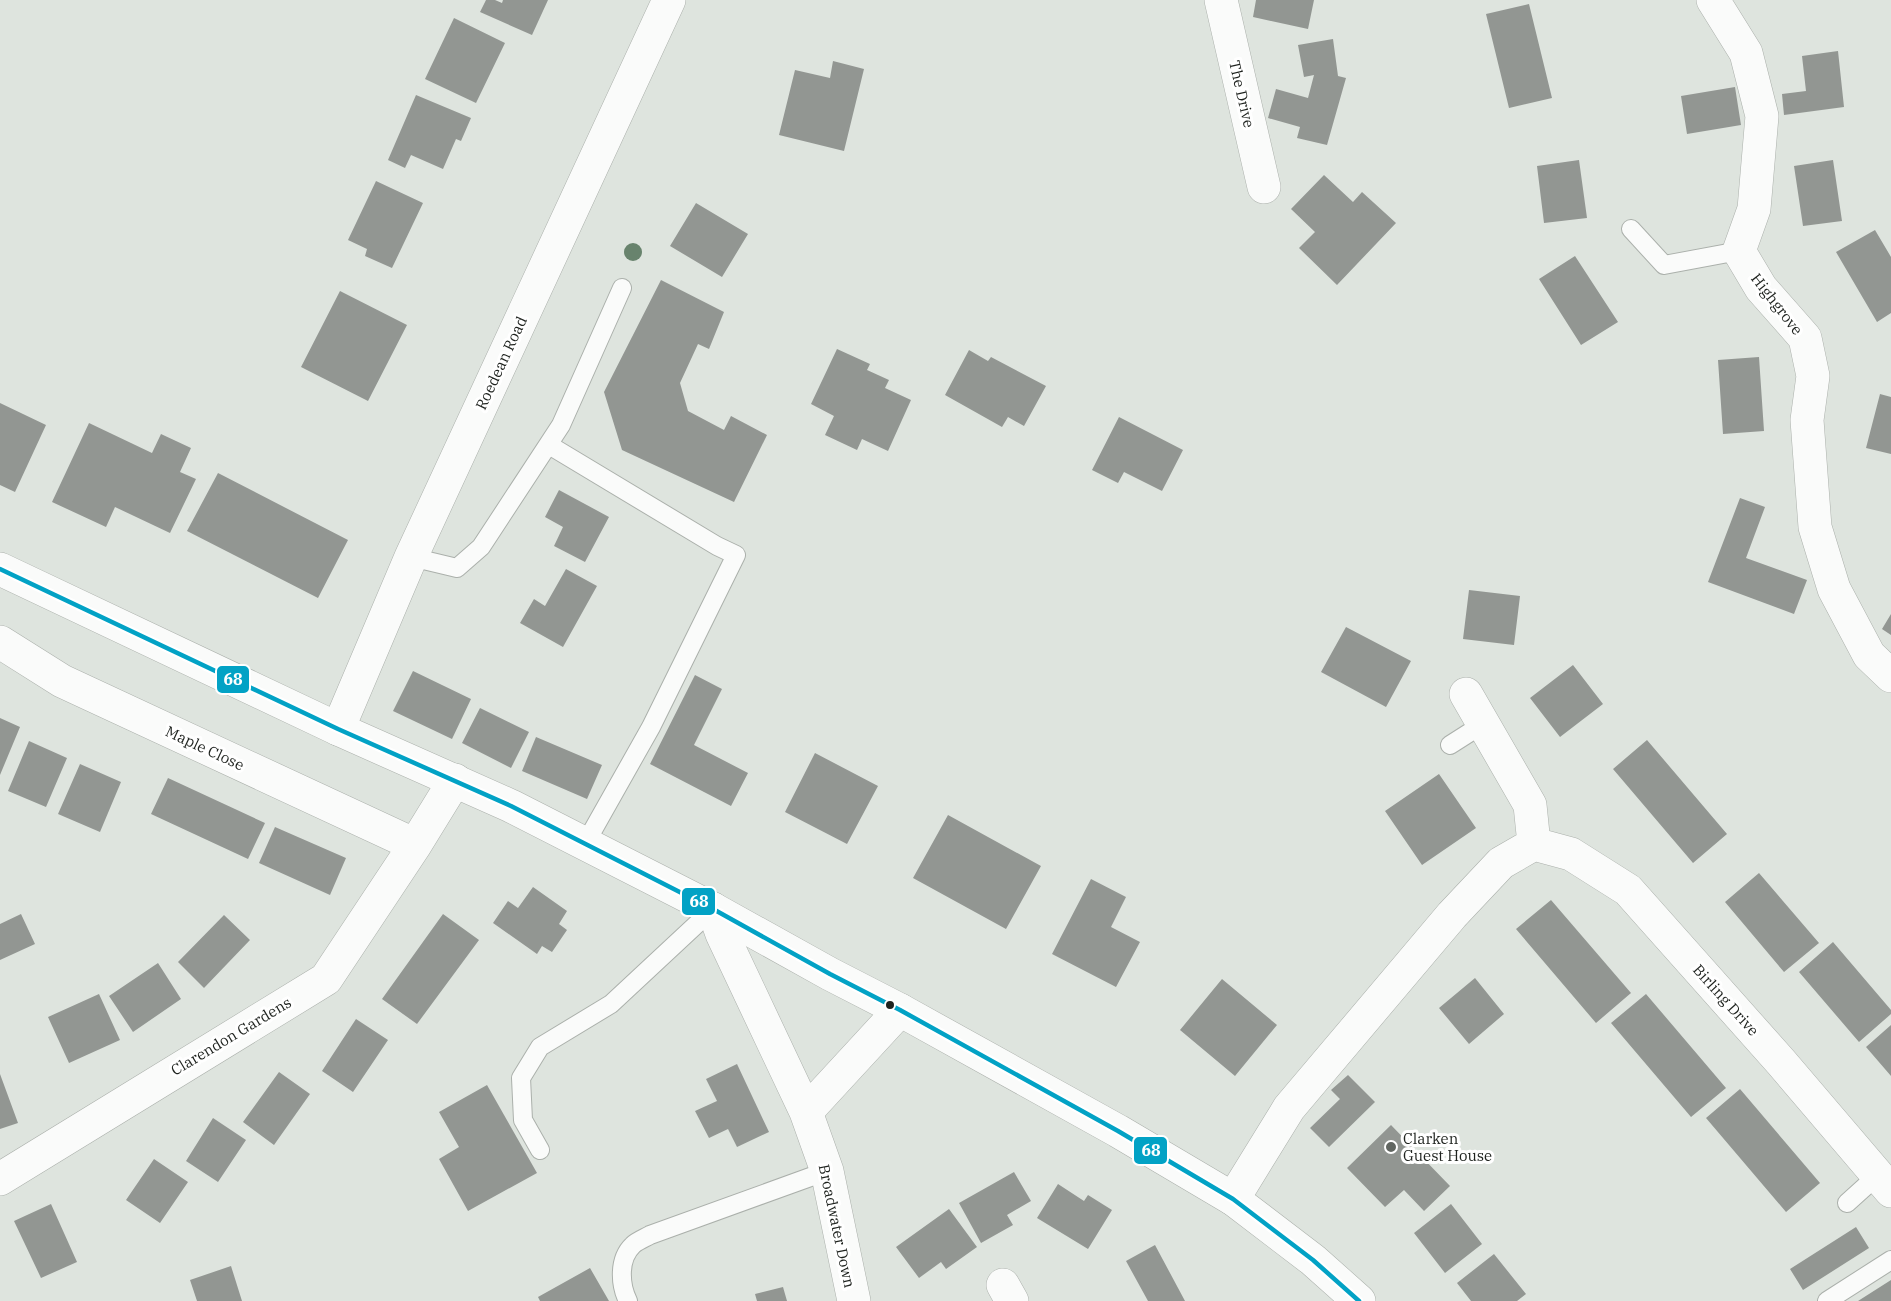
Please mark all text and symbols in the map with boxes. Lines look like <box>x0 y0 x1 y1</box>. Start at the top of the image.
street label: The Drive <box>1225 58 1259 130</box>
street label: Highgrove <box>1747 269 1807 339</box>
street label: Roedean Road <box>471 313 531 413</box>
line badge: 68 <box>216 665 250 694</box>
text: 68 <box>223 669 243 689</box>
street label: Maple Close <box>163 722 247 774</box>
line badge: 68 <box>681 887 716 916</box>
text: 68 <box>689 891 709 911</box>
street label: Birling Drive <box>1689 960 1763 1040</box>
street label: Clarendon Gardens <box>167 993 295 1079</box>
unlabelled marker <box>884 999 896 1011</box>
place label: Clarken Guest House <box>1403 1129 1492 1165</box>
line badge: 68 <box>1133 1136 1168 1165</box>
text: 68 <box>1141 1140 1161 1160</box>
marker: Clarken Guest House <box>1384 1140 1398 1154</box>
street label: Broadwater Down <box>815 1162 859 1290</box>

